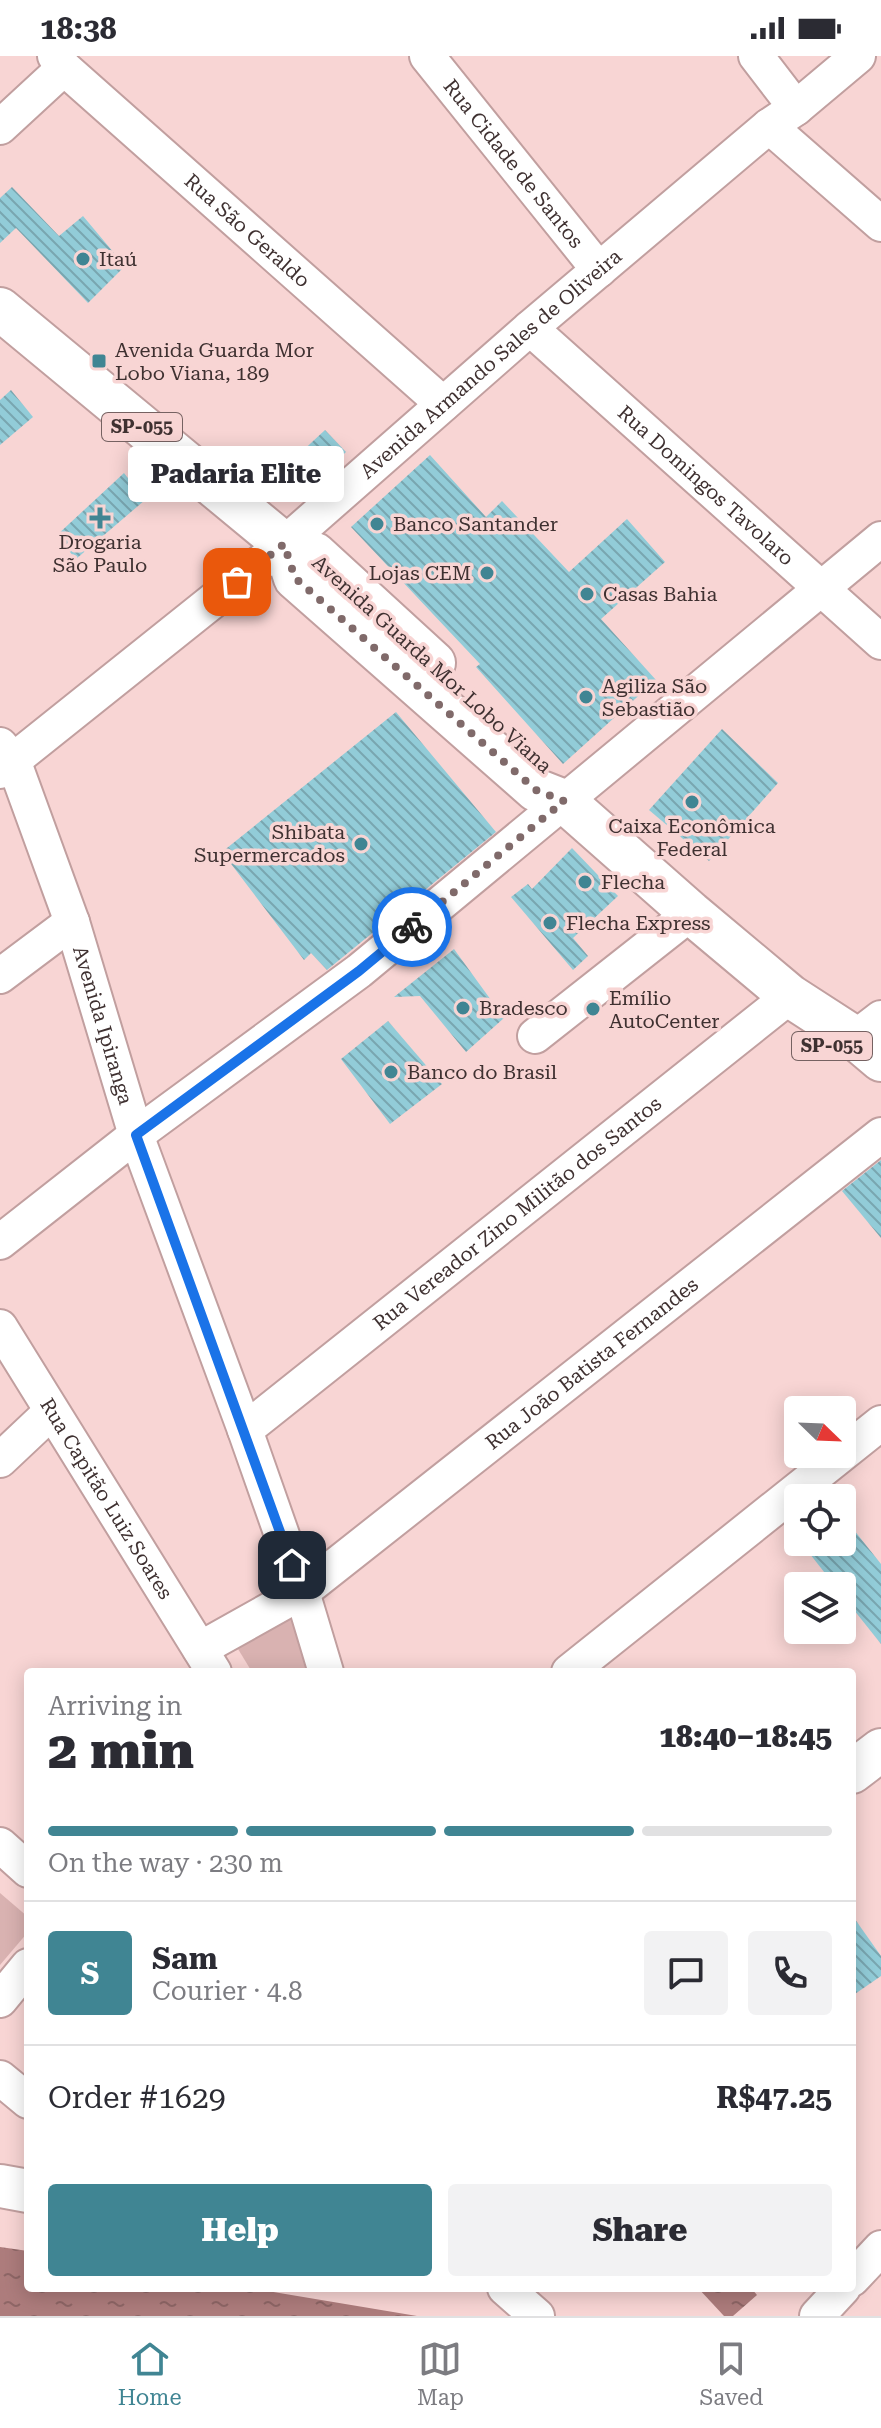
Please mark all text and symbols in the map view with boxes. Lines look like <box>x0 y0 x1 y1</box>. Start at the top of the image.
text: 18:38 <box>40 11 117 46</box>
street label: Rua Cidade de Santos <box>439 74 588 253</box>
street label: Rua São Geraldo <box>180 169 315 292</box>
street label: Avenida Armando Sales de Oliveira <box>355 244 626 483</box>
place label: Itaú <box>99 247 138 271</box>
marker: Itaú <box>74 250 92 268</box>
place label: Avenida Guarda Mor Lobo Viana, 189 <box>115 338 314 385</box>
marker: Avenida Guarda Mor Lobo Viana, 189 <box>90 352 108 370</box>
street label: Rua Domingos Tavolaro <box>613 400 799 570</box>
road number: SP-055 <box>102 413 182 441</box>
callout: Padaria Elite <box>129 446 345 502</box>
text: Padaria Elite <box>151 459 321 489</box>
marker: Drogaria São Paulo <box>91 509 109 527</box>
place label: Banco Santander <box>393 512 558 536</box>
marker: Banco Santander <box>368 515 386 533</box>
place label: Drogaria São Paulo <box>53 530 147 577</box>
pin <box>203 548 271 616</box>
street label: Avenida Guarda Mor Lobo Viana <box>307 550 557 778</box>
icon: bag <box>215 560 259 604</box>
place label: Lojas CEM <box>369 561 471 585</box>
marker: Lojas CEM <box>478 564 496 582</box>
place label: Casas Bahia <box>603 582 717 606</box>
marker: Casas Bahia <box>578 585 596 603</box>
place label: Agiliza São Sebastião <box>602 674 707 721</box>
marker: Agiliza São Sebastião <box>577 688 595 706</box>
marker: Caixa Econômica Federal <box>683 793 701 811</box>
place label: Caixa Econômica Federal <box>608 814 776 861</box>
place label: Shibata Supermercados <box>194 820 345 867</box>
marker: Shibata Supermercados <box>352 835 370 853</box>
place label: Flecha <box>601 870 665 894</box>
marker: Flecha <box>576 873 594 891</box>
courier <box>372 887 452 967</box>
icon: bike <box>390 905 434 949</box>
place label: Flecha Express <box>566 911 711 935</box>
marker: Flecha Express <box>541 914 559 932</box>
street label: Avenida Ipiranga <box>68 943 138 1107</box>
place label: Emílio AutoCenter <box>609 986 720 1033</box>
place label: Bradesco <box>479 996 568 1020</box>
marker: Bradesco <box>454 999 472 1017</box>
marker: Emílio AutoCenter <box>584 1000 602 1018</box>
road number: SP-055 <box>792 1032 872 1060</box>
place label: Banco do Brasil <box>407 1060 557 1084</box>
marker: Banco do Brasil <box>382 1063 400 1081</box>
street label: Rua Vereador Zino Militão dos Santos <box>368 1091 666 1335</box>
street label: Rua João Batista Fernandes <box>481 1272 703 1454</box>
street label: Rua Capitão Luiz Soares <box>35 1394 178 1604</box>
north arrow <box>784 1396 856 1468</box>
map controls <box>784 1396 856 1644</box>
button: locate <box>784 1484 856 1556</box>
pin <box>258 1531 326 1599</box>
icon: home <box>270 1543 314 1587</box>
button: layers <box>784 1572 856 1644</box>
text: Arriving in <box>48 1691 182 1721</box>
text: 18:40–18:45 <box>659 1719 832 1754</box>
text: 2 min <box>48 1720 194 1781</box>
text: On the way · 230 m <box>48 1848 283 1878</box>
button: chat <box>644 1931 728 2015</box>
button: phone <box>748 1931 832 2015</box>
text: Sam <box>152 1941 218 1976</box>
text: S <box>81 1956 99 1991</box>
text: Courier · 4.8 <box>152 1976 302 2006</box>
text: Order #1629 <box>48 2080 226 2115</box>
text: R$47.25 <box>716 2080 832 2115</box>
button: Help <box>48 2184 432 2276</box>
button: Share <box>448 2184 832 2276</box>
tab: Home <box>118 2337 181 2410</box>
tab: Map <box>417 2337 464 2410</box>
tab: Saved <box>699 2337 763 2410</box>

